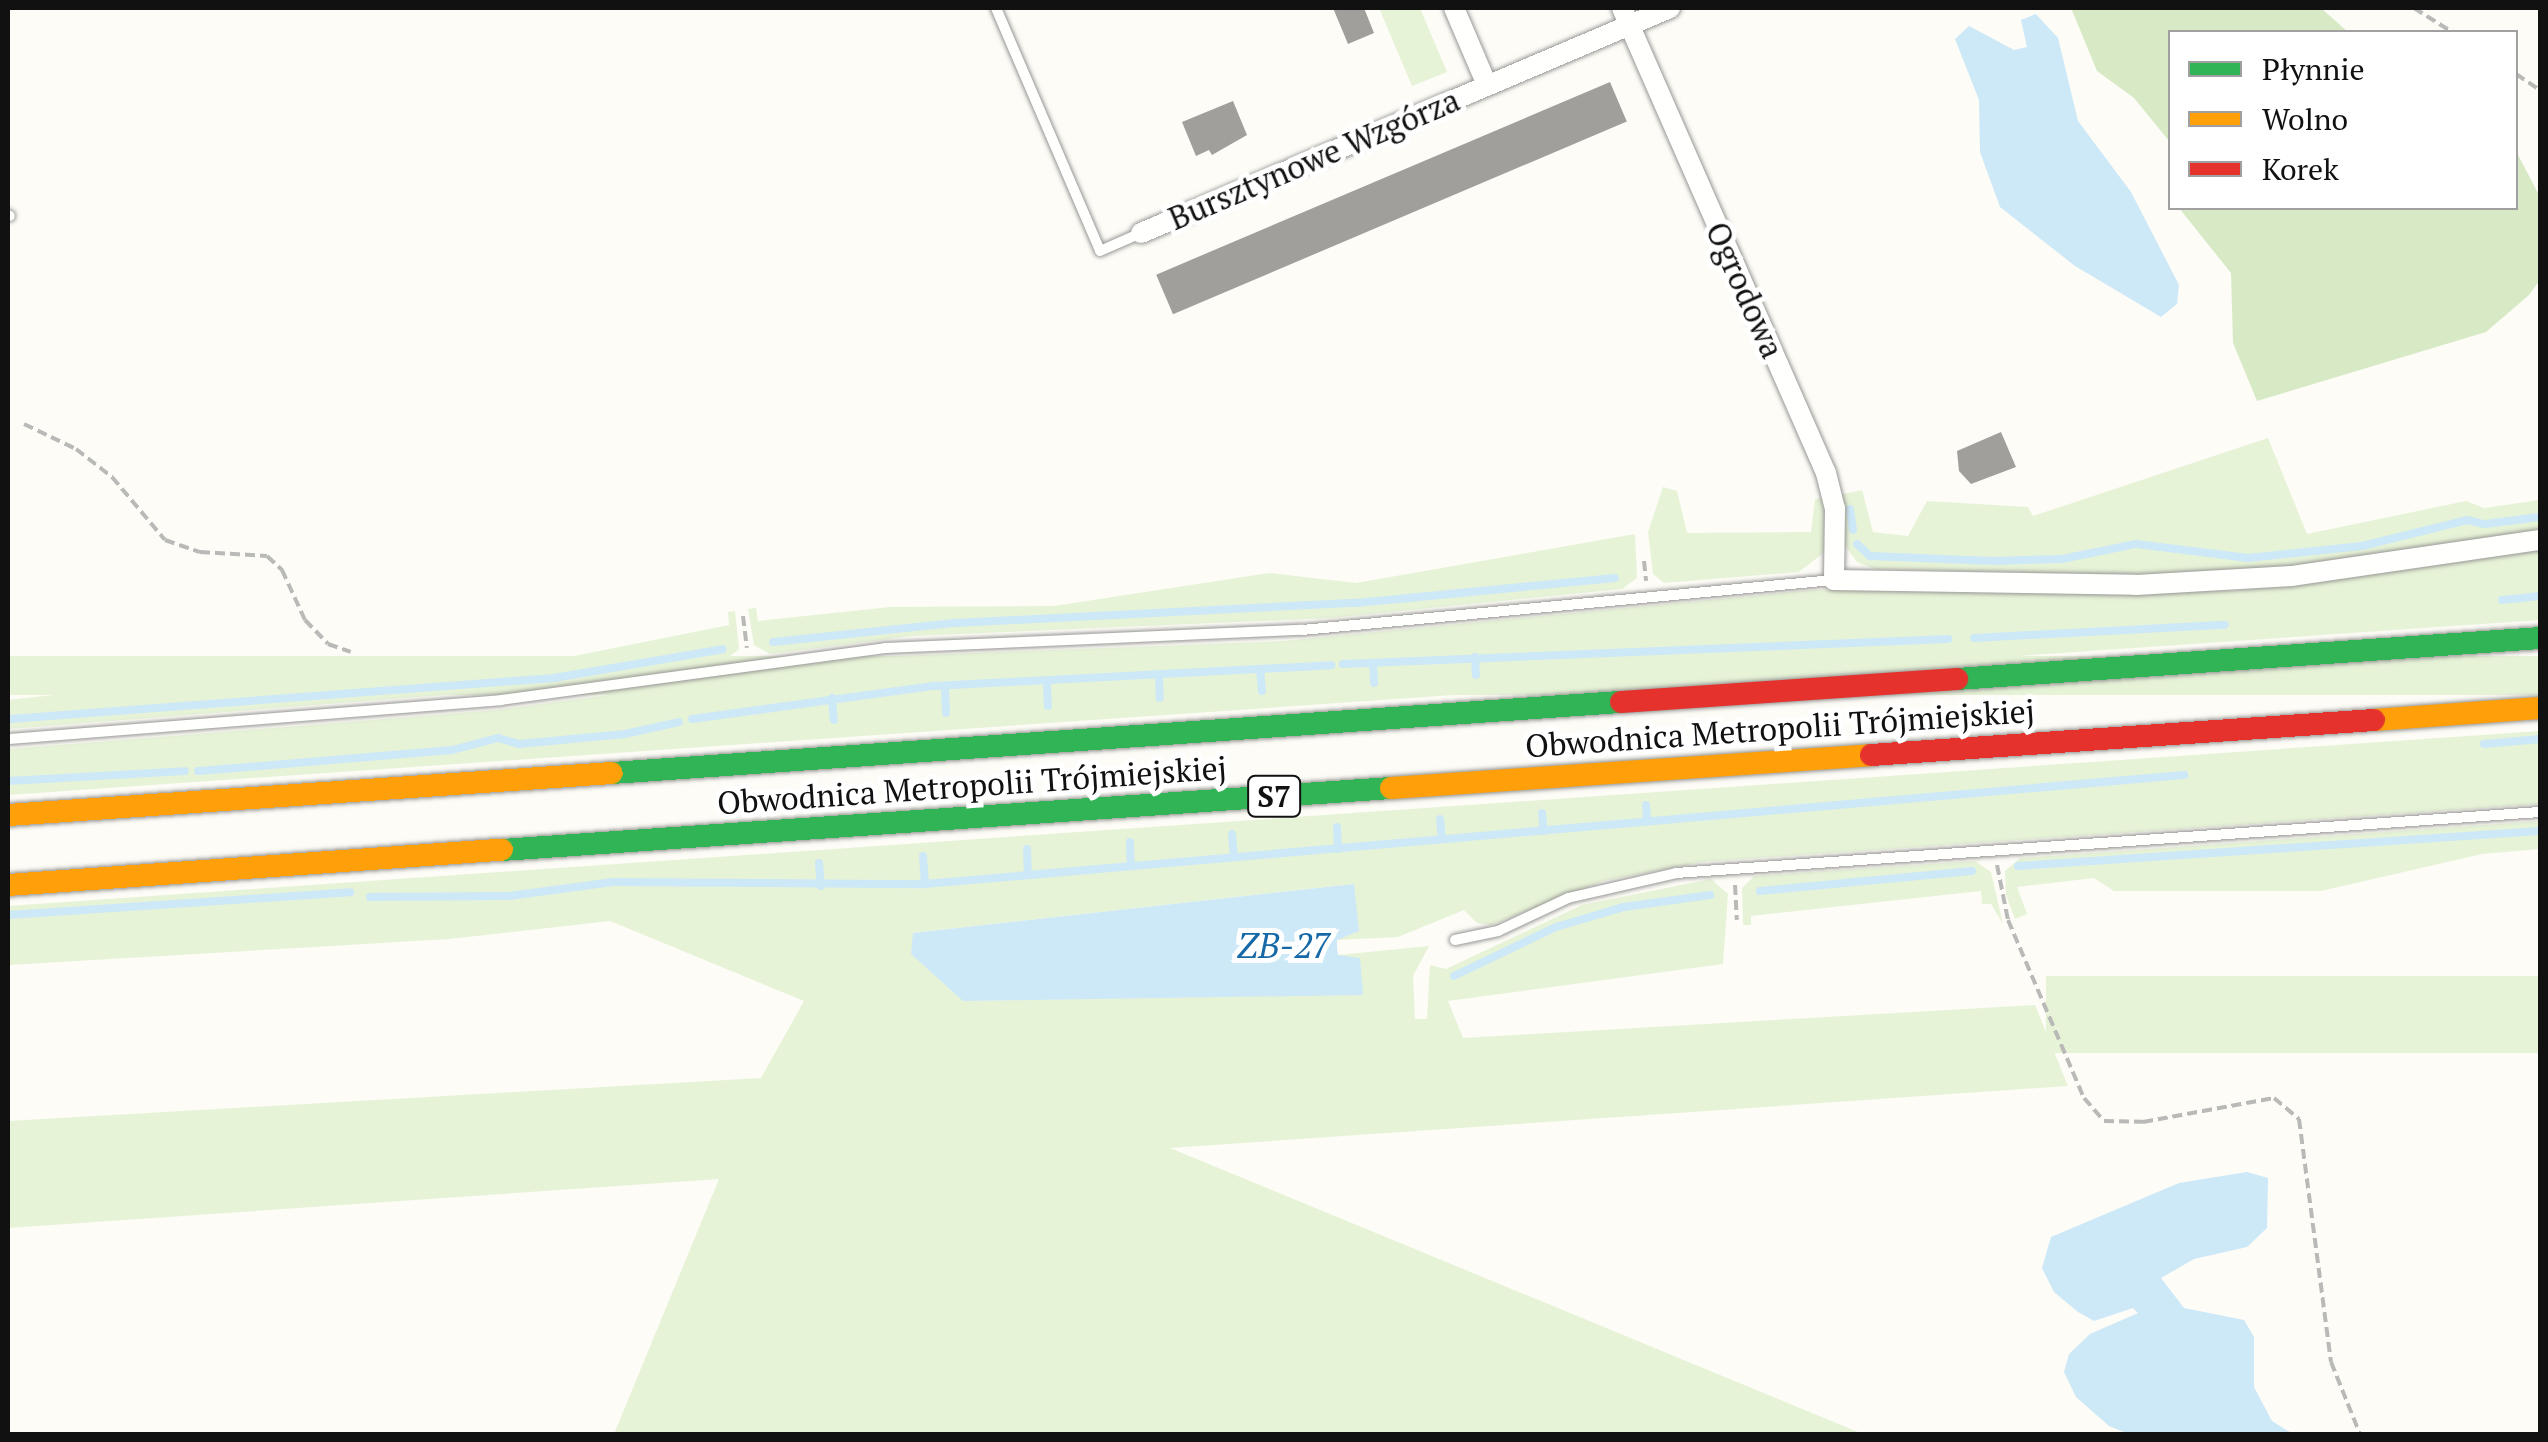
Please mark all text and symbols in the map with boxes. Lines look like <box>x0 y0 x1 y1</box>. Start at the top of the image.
legend <box>2168 30 2518 210</box>
text: Płynnie <box>2262 49 2365 89</box>
street label: Bursztynowe Wzgórza <box>1163 80 1465 238</box>
text: Wolno <box>2262 99 2348 139</box>
text: Korek <box>2262 149 2339 189</box>
street label: Ogrodowa <box>1698 216 1792 364</box>
street label: Obwodnica Metropolii Trójmiejskiej <box>1524 691 2036 765</box>
street label: Obwodnica Metropolii Trójmiejskiej <box>716 748 1228 822</box>
road number: S7 <box>1246 771 1302 821</box>
water label: ZB-27 <box>1237 924 1331 966</box>

